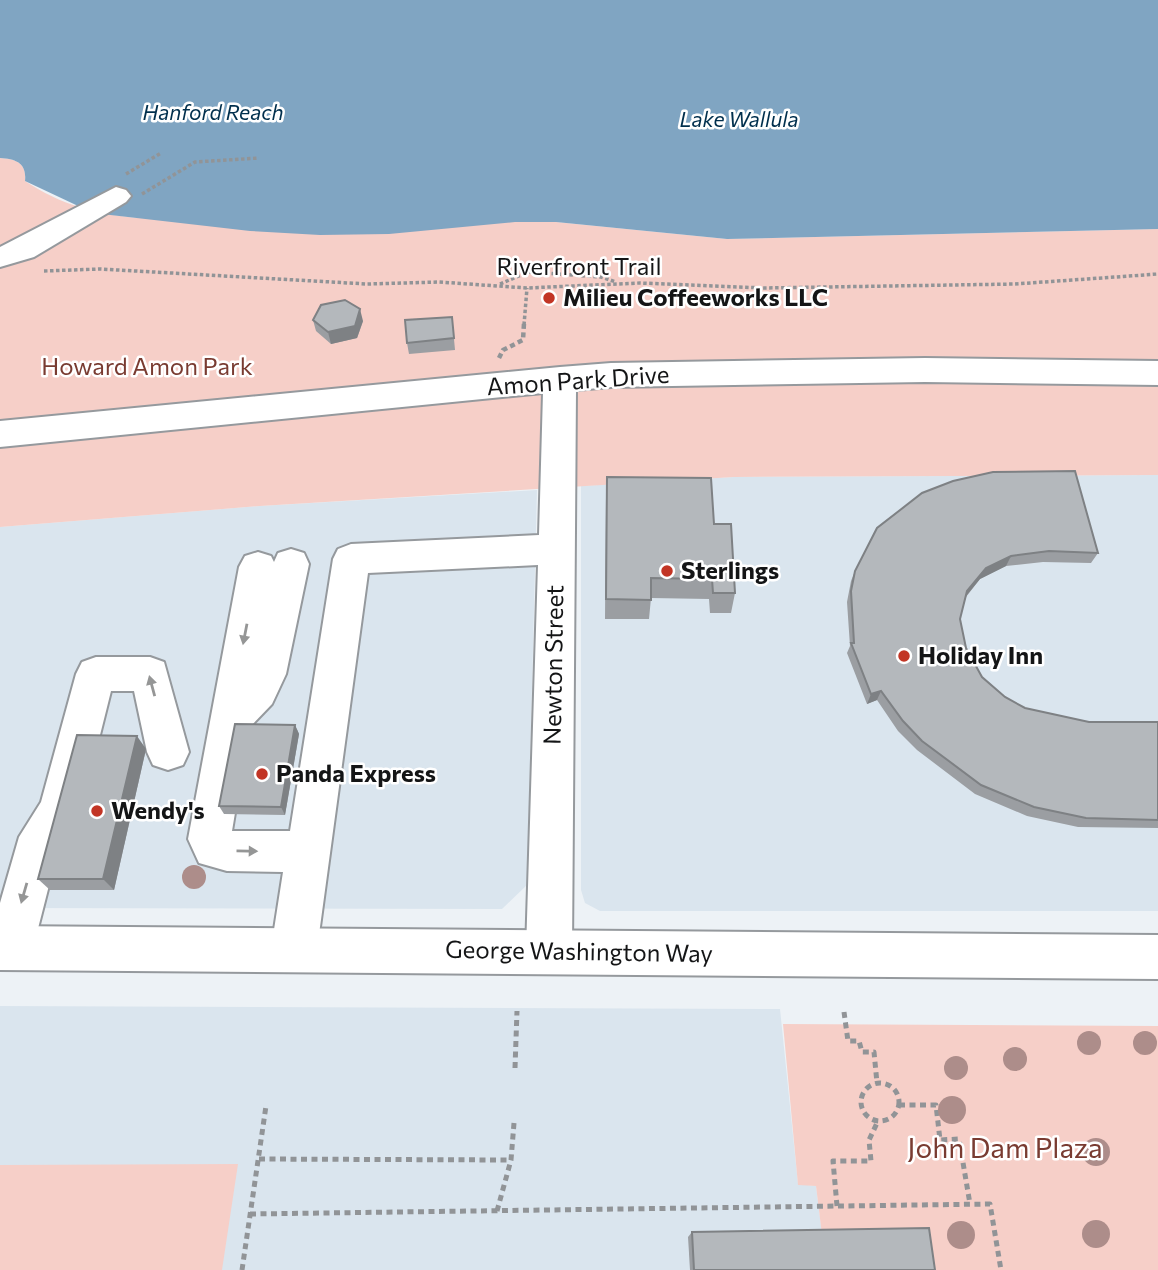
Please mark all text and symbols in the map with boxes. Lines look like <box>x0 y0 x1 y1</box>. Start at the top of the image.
water label: Hanford Reach <box>142 99 284 124</box>
water label: Lake Wallula <box>679 106 799 131</box>
street label: Riverfront Trail <box>496 251 662 280</box>
place label: Milieu Coffeeworks LLC <box>563 282 828 311</box>
marker: Milieu Coffeeworks LLC <box>541 290 557 306</box>
park label: Howard Amon Park <box>41 351 253 380</box>
street label: Amon Park Drive <box>486 359 670 400</box>
place label: Sterlings <box>681 555 779 584</box>
marker: Sterlings <box>659 563 675 579</box>
street label: Newton Street <box>537 585 568 745</box>
one-way arrow <box>239 623 250 645</box>
place label: Holiday Inn <box>918 640 1043 669</box>
marker: Holiday Inn <box>896 648 912 664</box>
one-way arrow <box>146 674 157 696</box>
place label: Panda Express <box>276 758 436 787</box>
marker: Panda Express <box>254 766 270 782</box>
place label: Wendy's <box>111 795 205 824</box>
marker: Wendy's <box>89 803 105 819</box>
one-way arrow <box>236 846 258 857</box>
one-way arrow <box>19 882 29 903</box>
street label: George Washington Way <box>445 934 713 967</box>
park label: John Dam Plaza <box>907 1130 1103 1164</box>

